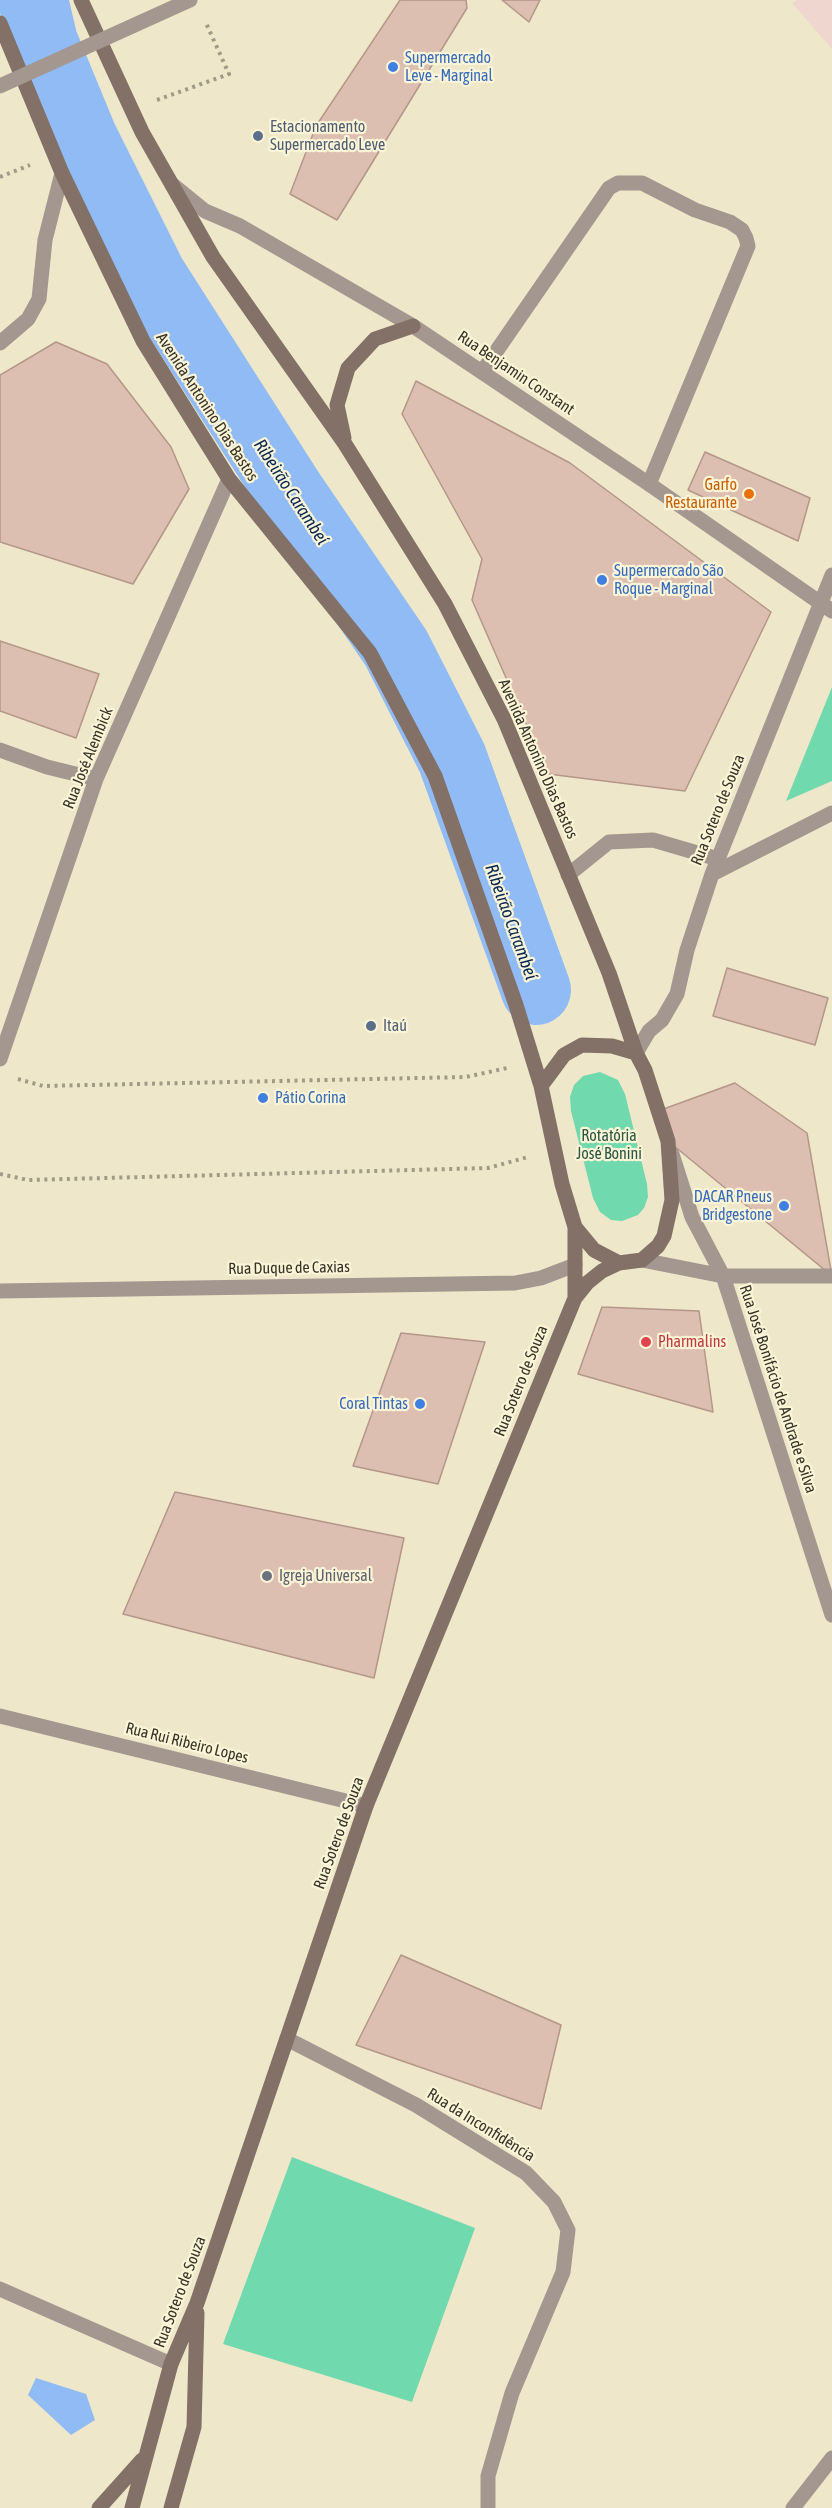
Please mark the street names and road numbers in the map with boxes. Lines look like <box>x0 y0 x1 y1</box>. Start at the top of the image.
street label: Rua Benjamin Constant <box>454 327 578 419</box>
street label: Avenida Antonino Dias Bastos <box>152 329 262 485</box>
street label: Avenida Antonino Dias Bastos <box>494 676 582 842</box>
street label: Rua José Alembick <box>59 704 117 812</box>
street label: Rua Sotero de Souza <box>687 752 749 868</box>
street label: Rua Duque de Caxias <box>228 1257 350 1279</box>
street label: Rua José Bonifácio de Andrade e Silva <box>735 1282 821 1496</box>
street label: Rua Sotero de Souza <box>490 1323 552 1439</box>
street label: Rua Rui Ribeiro Lopes <box>124 1718 250 1768</box>
street label: Rua Sotero de Souza <box>310 1774 368 1892</box>
street label: Rua da Inconfidência <box>424 2084 538 2166</box>
street label: Rua Sotero de Souza <box>150 2234 210 2350</box>

